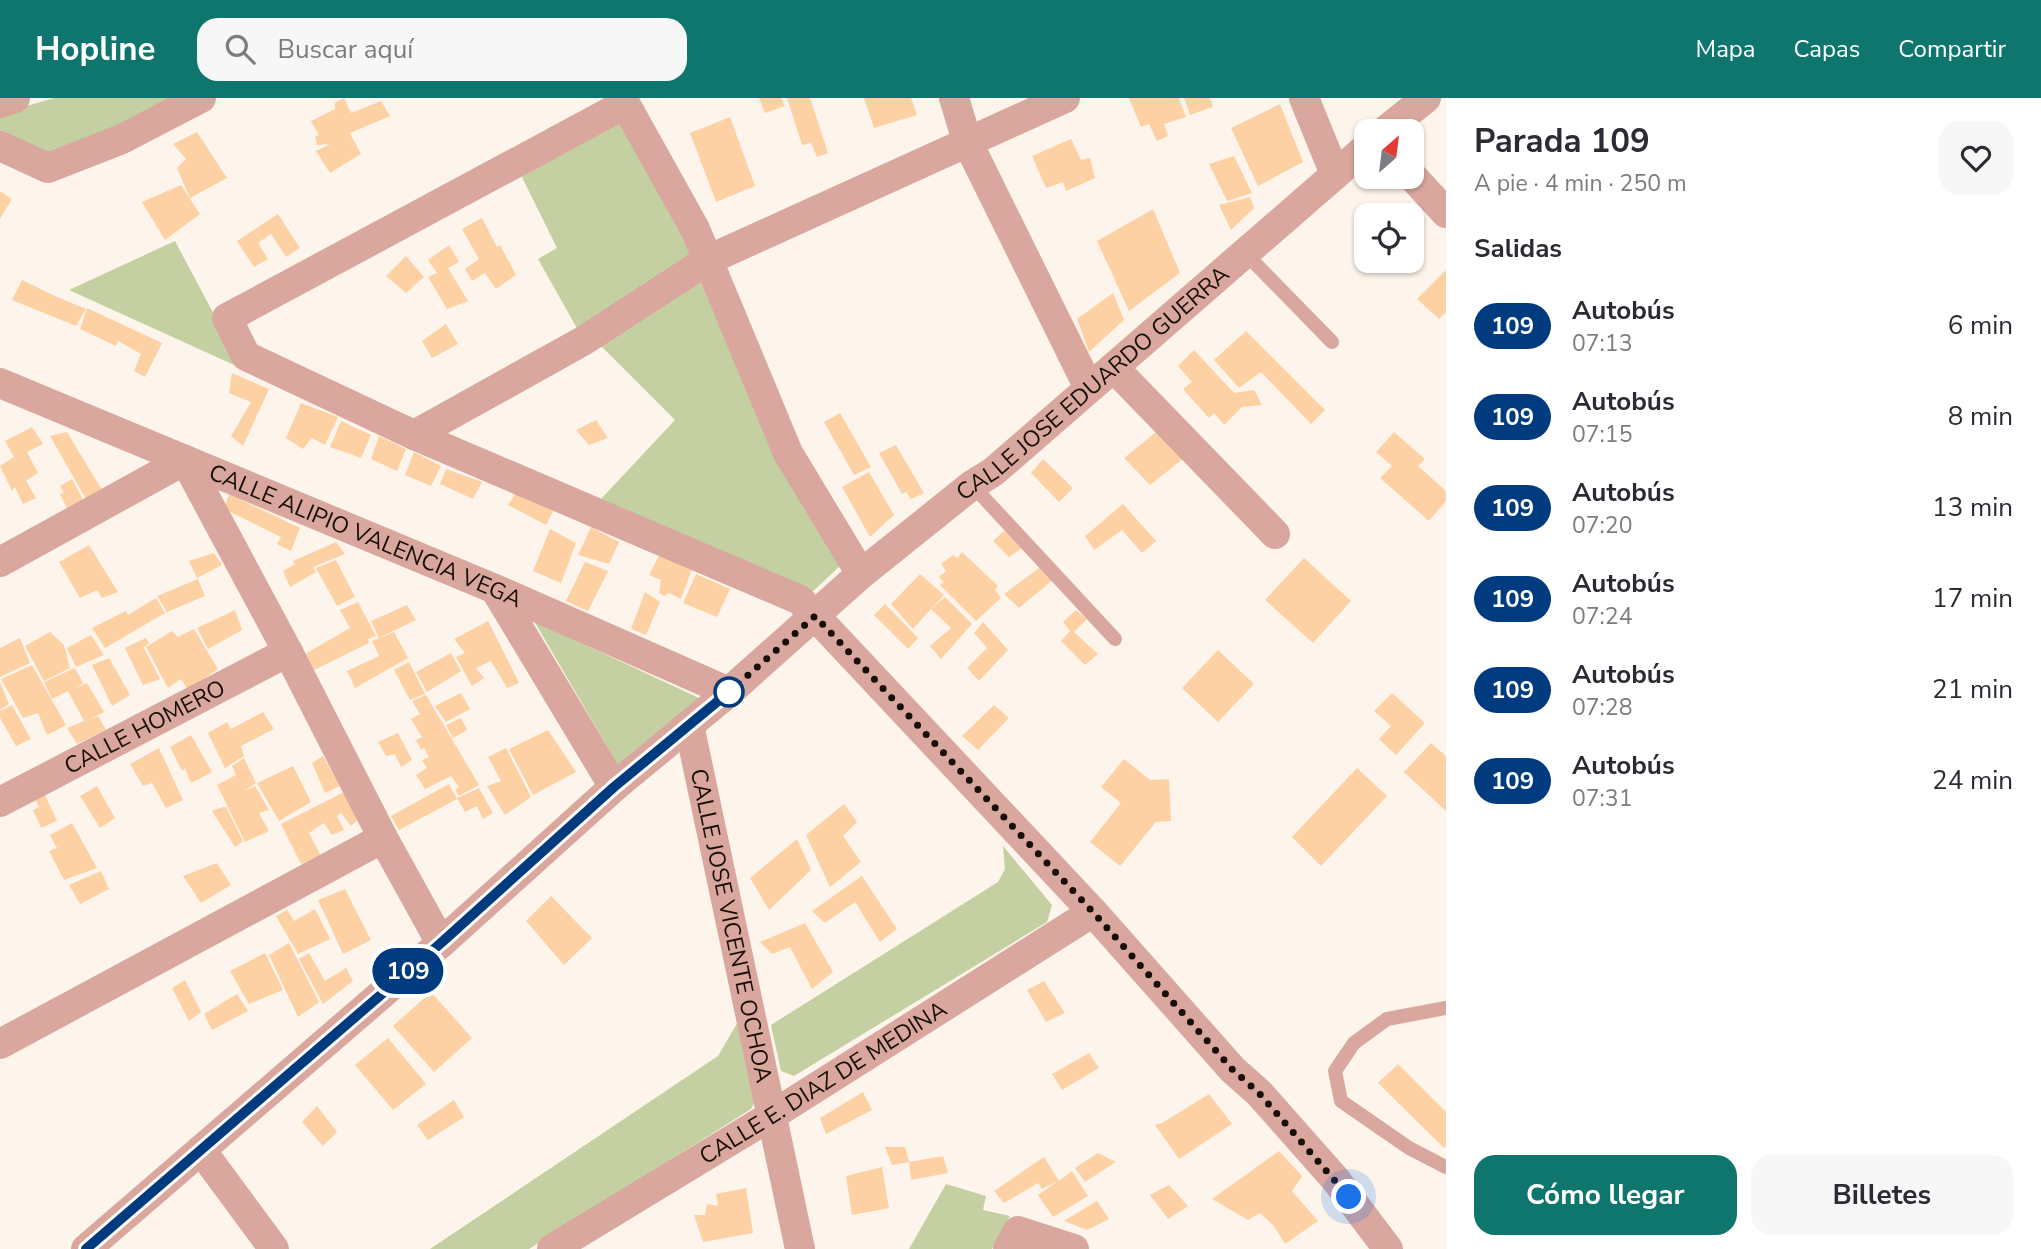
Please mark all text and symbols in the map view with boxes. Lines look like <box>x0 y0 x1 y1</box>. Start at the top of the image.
search box <box>197 18 687 81</box>
text: Hopline <box>35 27 155 72</box>
icon: search <box>221 30 259 68</box>
text: Buscar aquí <box>277 32 413 67</box>
text: Mapa <box>1696 33 1756 65</box>
text: Capas <box>1794 33 1860 65</box>
text: Compartir <box>1898 33 2006 65</box>
north arrow <box>1354 119 1424 189</box>
map controls <box>1354 119 1424 273</box>
text: Parada 109 <box>1474 119 1650 164</box>
button: heart <box>1939 121 2013 195</box>
text: A pie · 4 min · 250 m <box>1474 168 1687 199</box>
button: locate <box>1354 203 1424 273</box>
text: Salidas <box>1474 231 1562 266</box>
street label: CALLE JOSE EDUARDO GUERRA <box>949 258 1236 507</box>
text: Autobús <box>1572 293 1675 328</box>
text: 6 min <box>1948 308 2013 343</box>
text: 109 <box>1491 310 1534 342</box>
text: 07:13 <box>1572 328 1632 359</box>
text: Autobús <box>1572 384 1675 419</box>
text: 8 min <box>1948 399 2013 434</box>
text: 109 <box>1491 401 1534 433</box>
text: 07:15 <box>1572 419 1632 450</box>
street label: CALLE ALIPIO VALENCIA VEGA <box>204 456 527 615</box>
text: Autobús <box>1572 475 1675 510</box>
text: 13 min <box>1932 490 2013 525</box>
text: 109 <box>1491 492 1534 524</box>
text: 07:20 <box>1572 510 1632 541</box>
text: Autobús <box>1572 566 1675 601</box>
text: 17 min <box>1932 581 2013 616</box>
text: 109 <box>1491 583 1534 615</box>
text: 07:24 <box>1572 601 1632 632</box>
text: Autobús <box>1572 657 1675 692</box>
street label: CALLE HOMERO <box>59 672 230 781</box>
text: 21 min <box>1932 672 2013 707</box>
text: 109 <box>1491 674 1534 706</box>
unlabelled marker <box>714 677 744 707</box>
text: 07:28 <box>1572 692 1632 723</box>
text: Autobús <box>1572 748 1675 783</box>
text: 24 min <box>1932 763 2013 798</box>
text: 109 <box>1491 765 1534 797</box>
street label: CALLE JOSE VICENTE OCHOA <box>683 766 780 1086</box>
text: 07:31 <box>1572 783 1632 814</box>
line badge: 109 <box>368 948 448 994</box>
text: 109 <box>386 955 430 987</box>
street label: CALLE E. DIAZ DE MEDINA <box>693 993 953 1171</box>
button: Cómo llegar <box>1474 1155 1737 1235</box>
button: Billetes <box>1751 1155 2013 1235</box>
your location <box>1331 1179 1366 1214</box>

